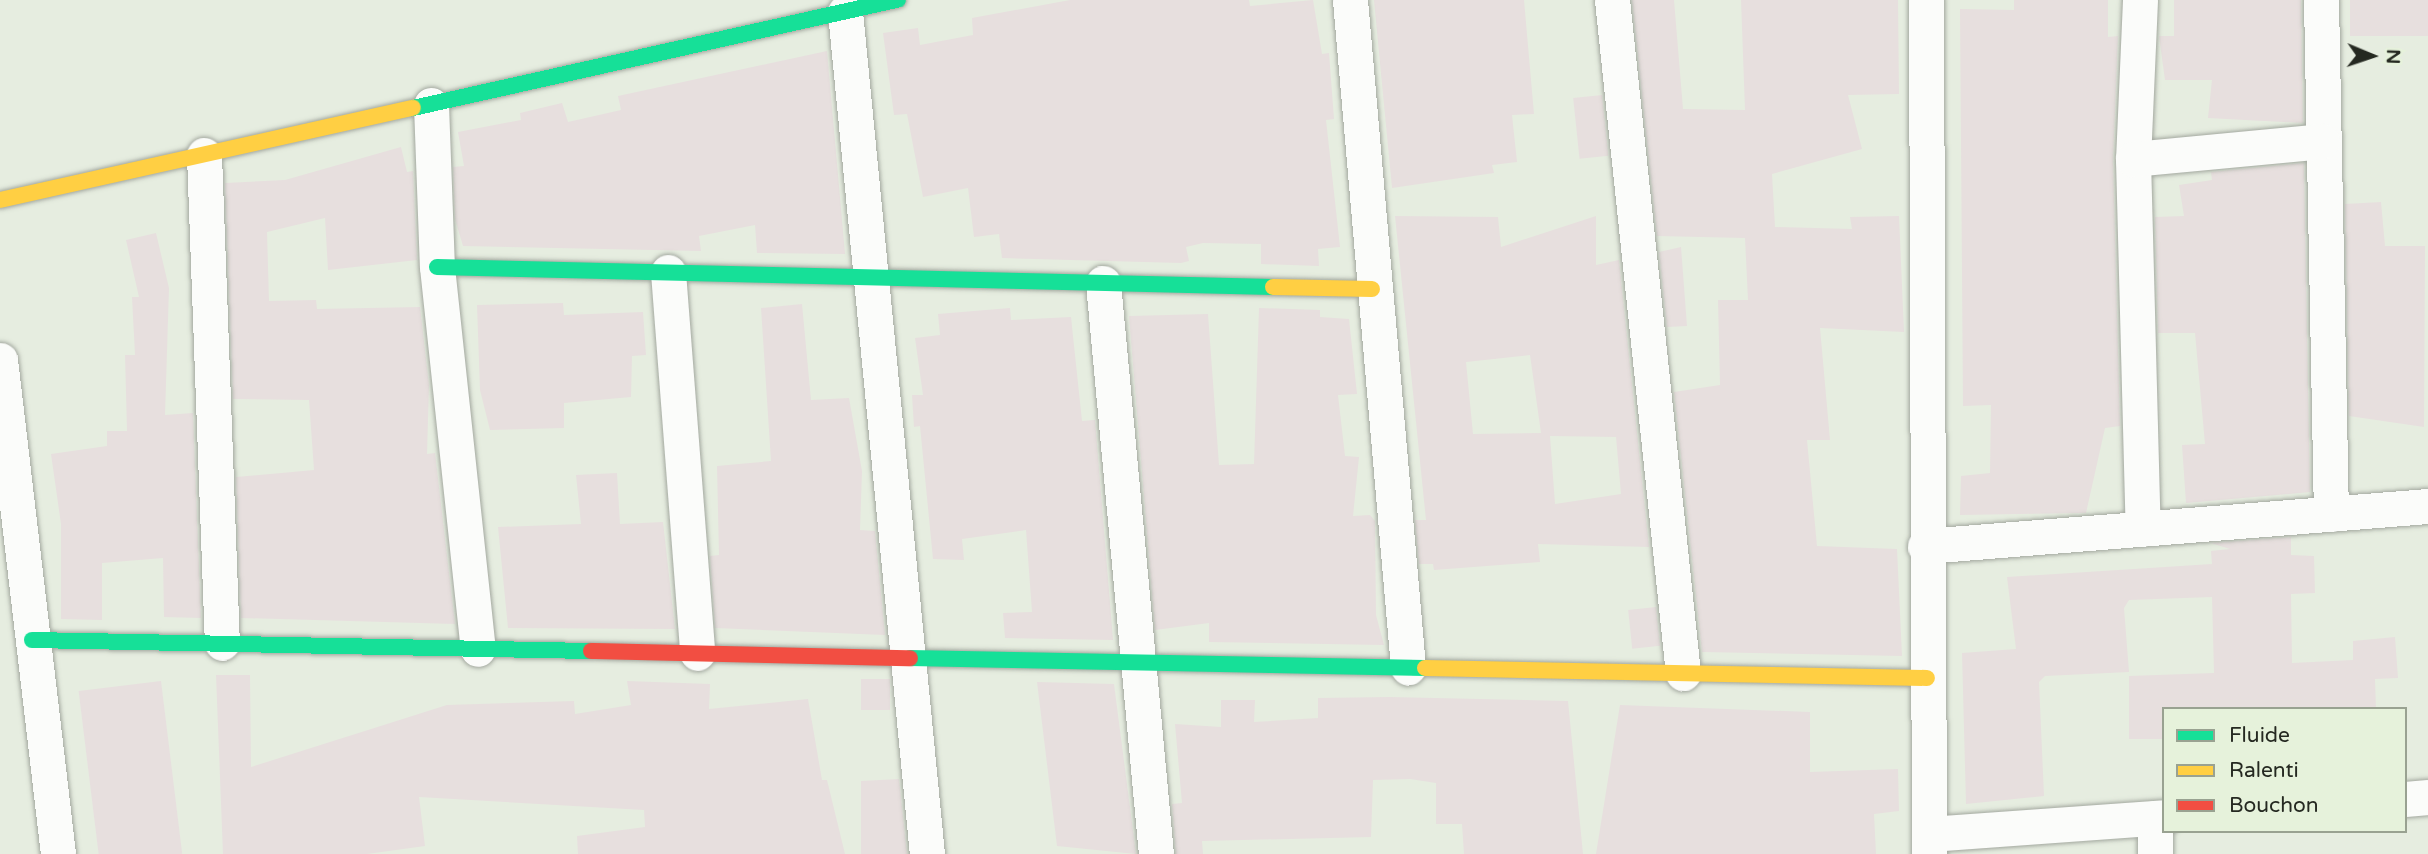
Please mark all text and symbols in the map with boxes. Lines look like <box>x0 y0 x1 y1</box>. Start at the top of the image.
north arrow <box>2337 21 2407 91</box>
text: N <box>2382 49 2404 65</box>
legend <box>2162 707 2407 833</box>
text: Fluide <box>2229 723 2290 748</box>
text: Ralenti <box>2229 758 2299 783</box>
text: Bouchon <box>2229 793 2319 818</box>

